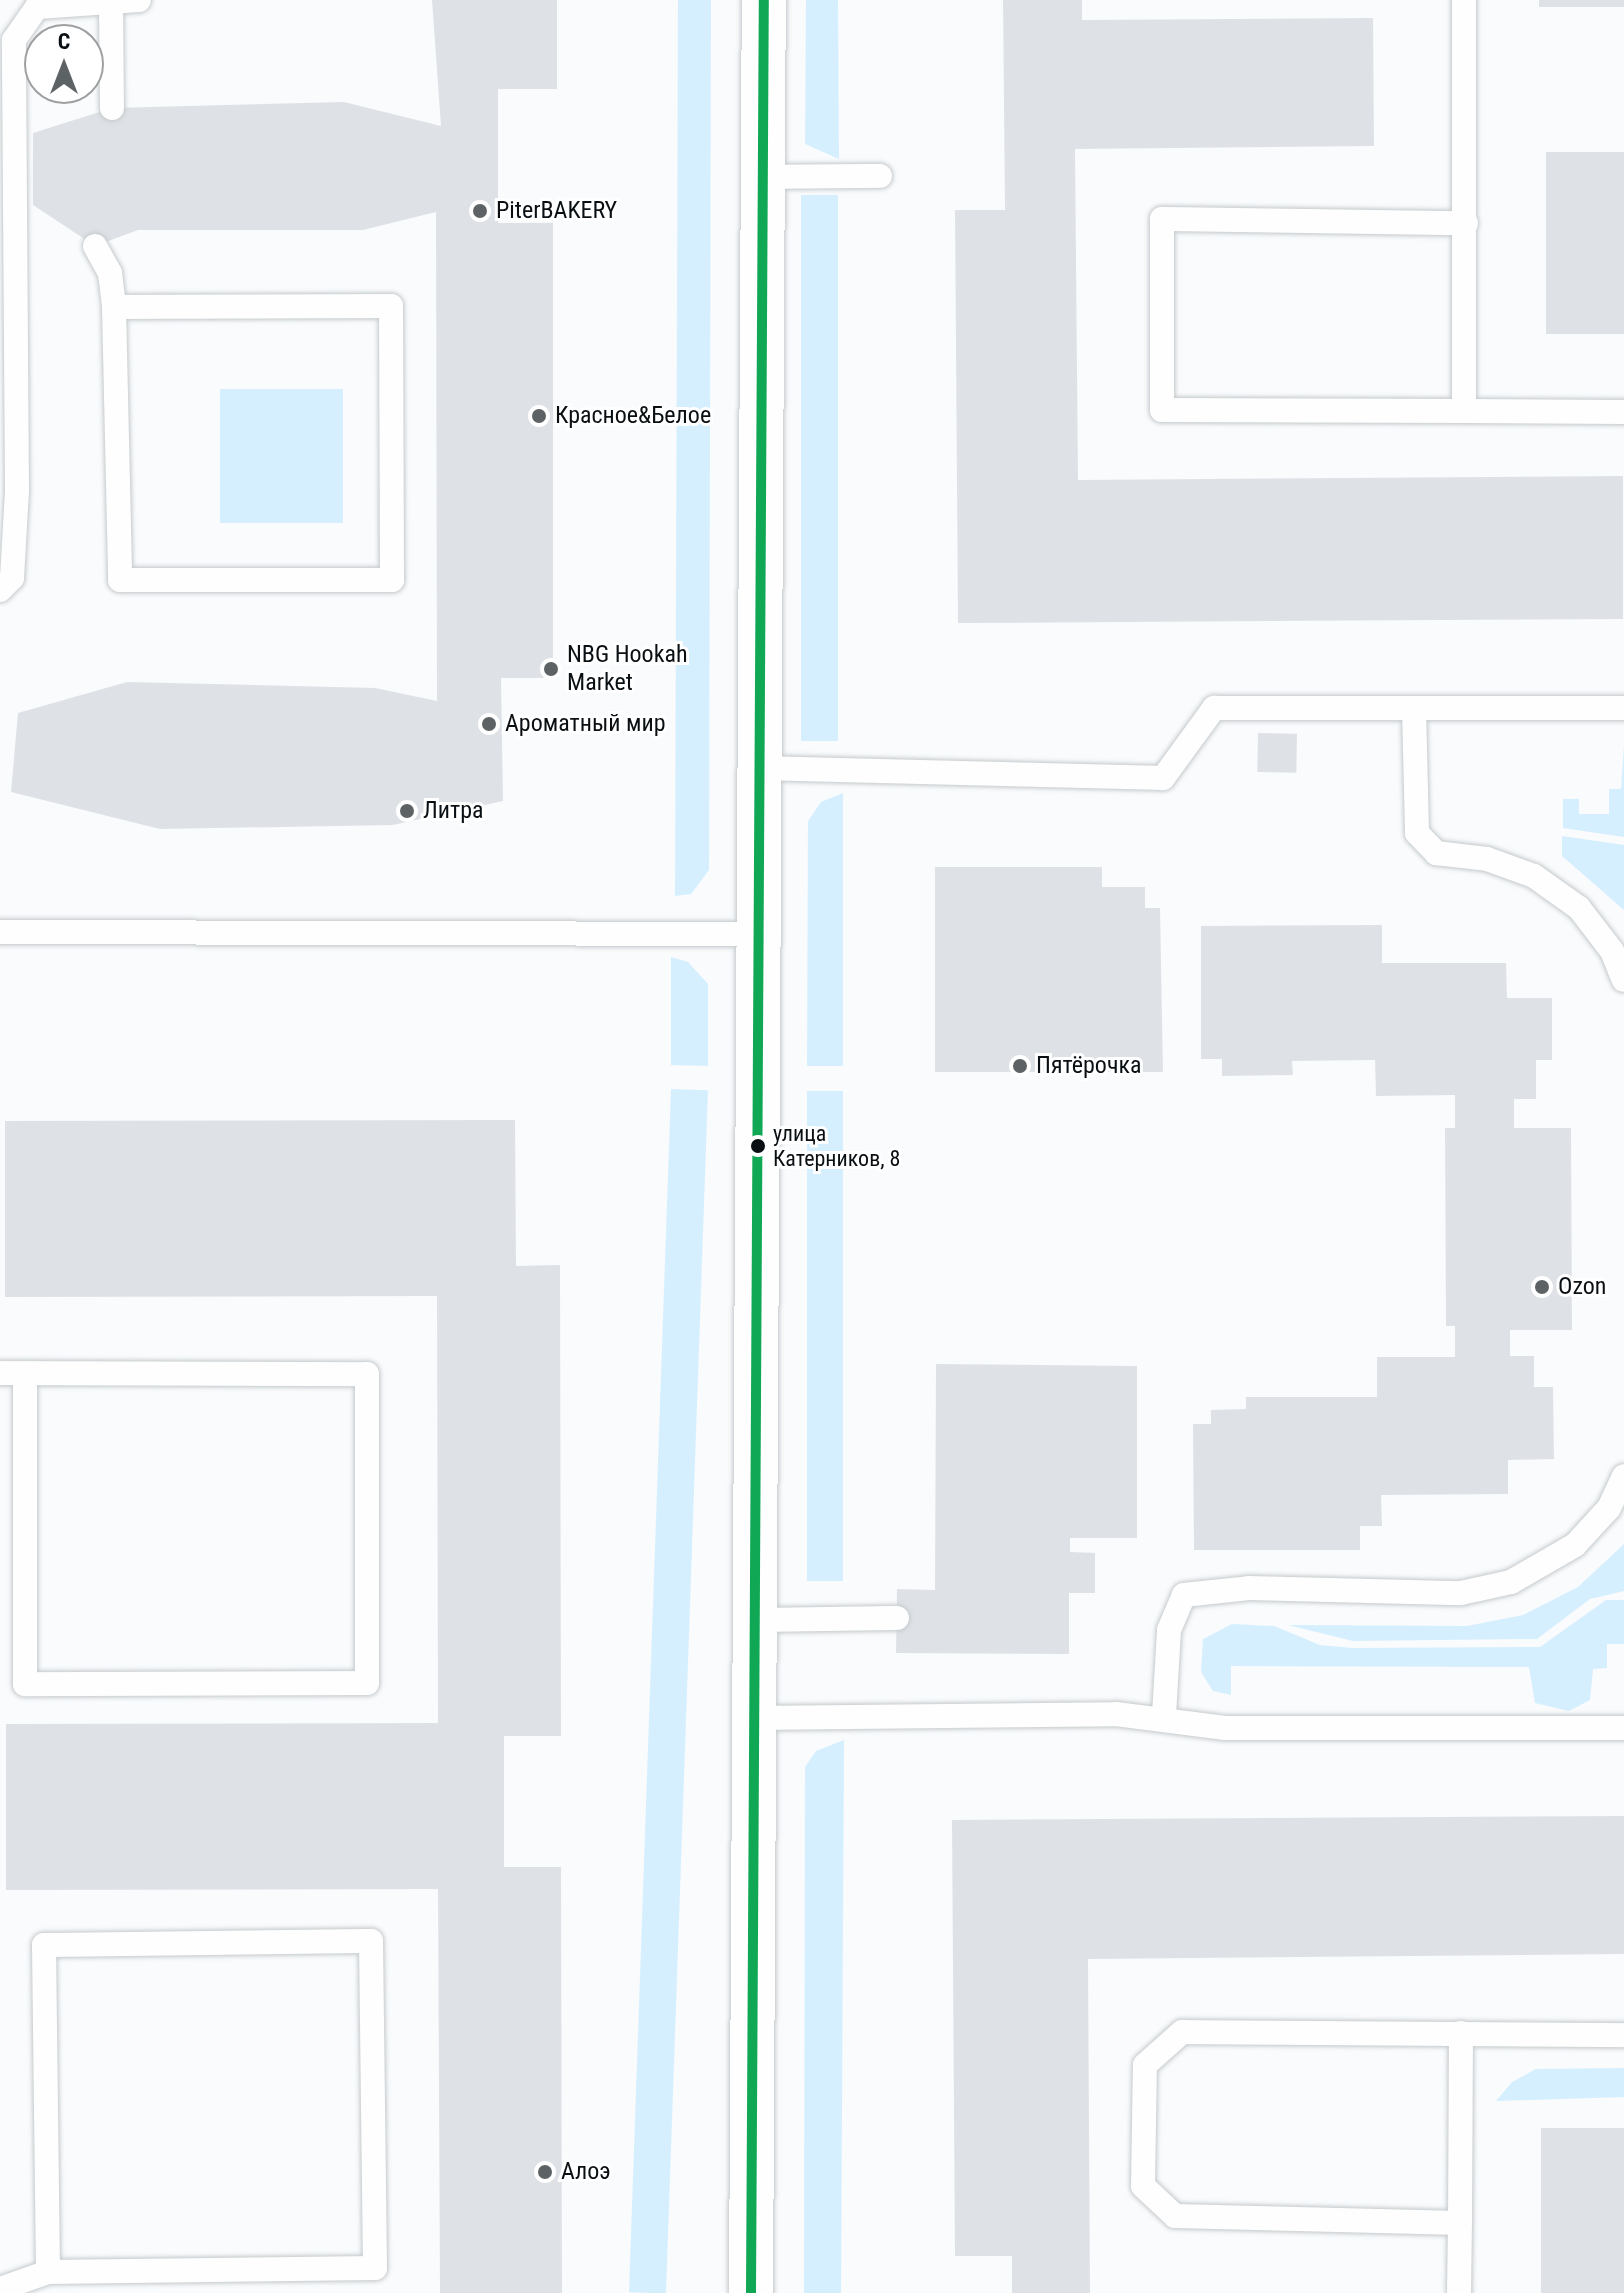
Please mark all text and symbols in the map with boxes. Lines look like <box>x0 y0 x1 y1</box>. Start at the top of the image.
north arrow <box>24 24 104 104</box>
text: С <box>58 29 70 54</box>
place label: PiterBAKERY <box>496 197 617 225</box>
marker: PiterBAKERY <box>471 202 489 220</box>
place label: Красное&Белое <box>555 402 711 430</box>
marker: Красное&Белое <box>530 407 548 425</box>
place label: NBG Hookah Market <box>567 641 688 697</box>
marker: NBG Hookah Market <box>542 660 560 678</box>
place label: Ароматный мир <box>505 710 666 738</box>
marker: Ароматный мир <box>480 715 498 733</box>
place label: Литра <box>423 797 484 825</box>
marker: Литра <box>398 802 416 820</box>
place label: Пятёрочка <box>1036 1052 1141 1080</box>
marker: Пятёрочка <box>1011 1057 1029 1075</box>
place label: улица Катерников, 8 <box>773 1120 900 1172</box>
marker: улица Катерников, 8 <box>750 1138 766 1154</box>
place label: Ozon <box>1558 1273 1606 1301</box>
marker: Ozon <box>1533 1278 1551 1296</box>
place label: Алоэ <box>561 2158 611 2186</box>
marker: Алоэ <box>536 2163 554 2181</box>

